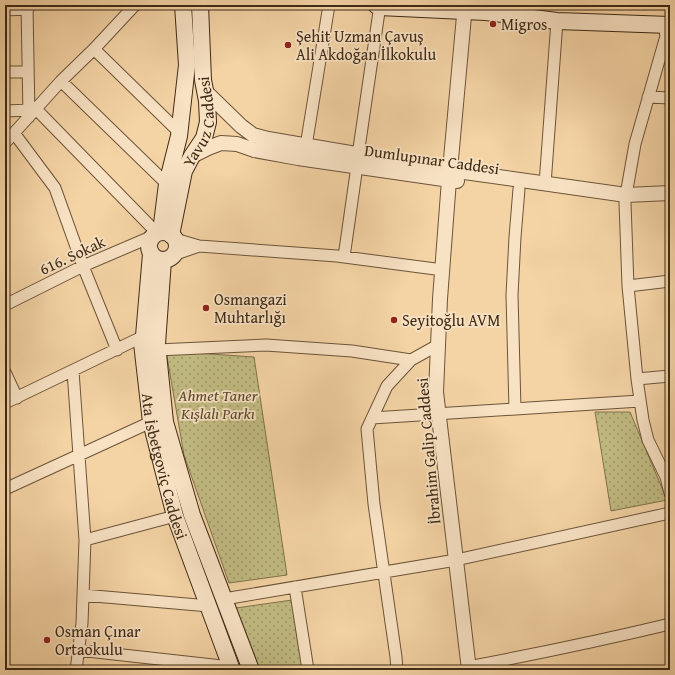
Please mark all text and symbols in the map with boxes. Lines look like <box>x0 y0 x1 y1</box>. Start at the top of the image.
place label: Migros <box>501 12 547 36</box>
marker: Migros <box>488 19 498 29</box>
place label: Şehit Uzman Çavuş Ali Akdoğan İlkokulu <box>296 24 436 66</box>
marker: Şehit Uzman Çavuş Ali Akdoğan İlkokulu <box>283 40 293 50</box>
street label: Yavuz Caddesi <box>176 75 220 171</box>
street label: Dumlupınar Caddesi <box>363 138 502 180</box>
street label: 616. Sokak <box>35 229 110 281</box>
place label: Osmangazi Muhtarlığı <box>214 287 287 329</box>
marker: Osmangazi Muhtarlığı <box>201 303 211 313</box>
place label: Seyitoğlu AVM <box>402 308 500 332</box>
marker: Seyitoğlu AVM <box>389 315 399 325</box>
street label: İbrahim Galip Caddesi <box>410 376 446 525</box>
park label: Ahmet Taner Kışlalı Parkı <box>177 383 259 425</box>
street label: Ata İsbetgoviç Caddesi <box>136 392 195 543</box>
place label: Osman Çınar Ortaokulu <box>55 619 141 661</box>
marker: Osman Çınar Ortaokulu <box>42 635 52 645</box>

